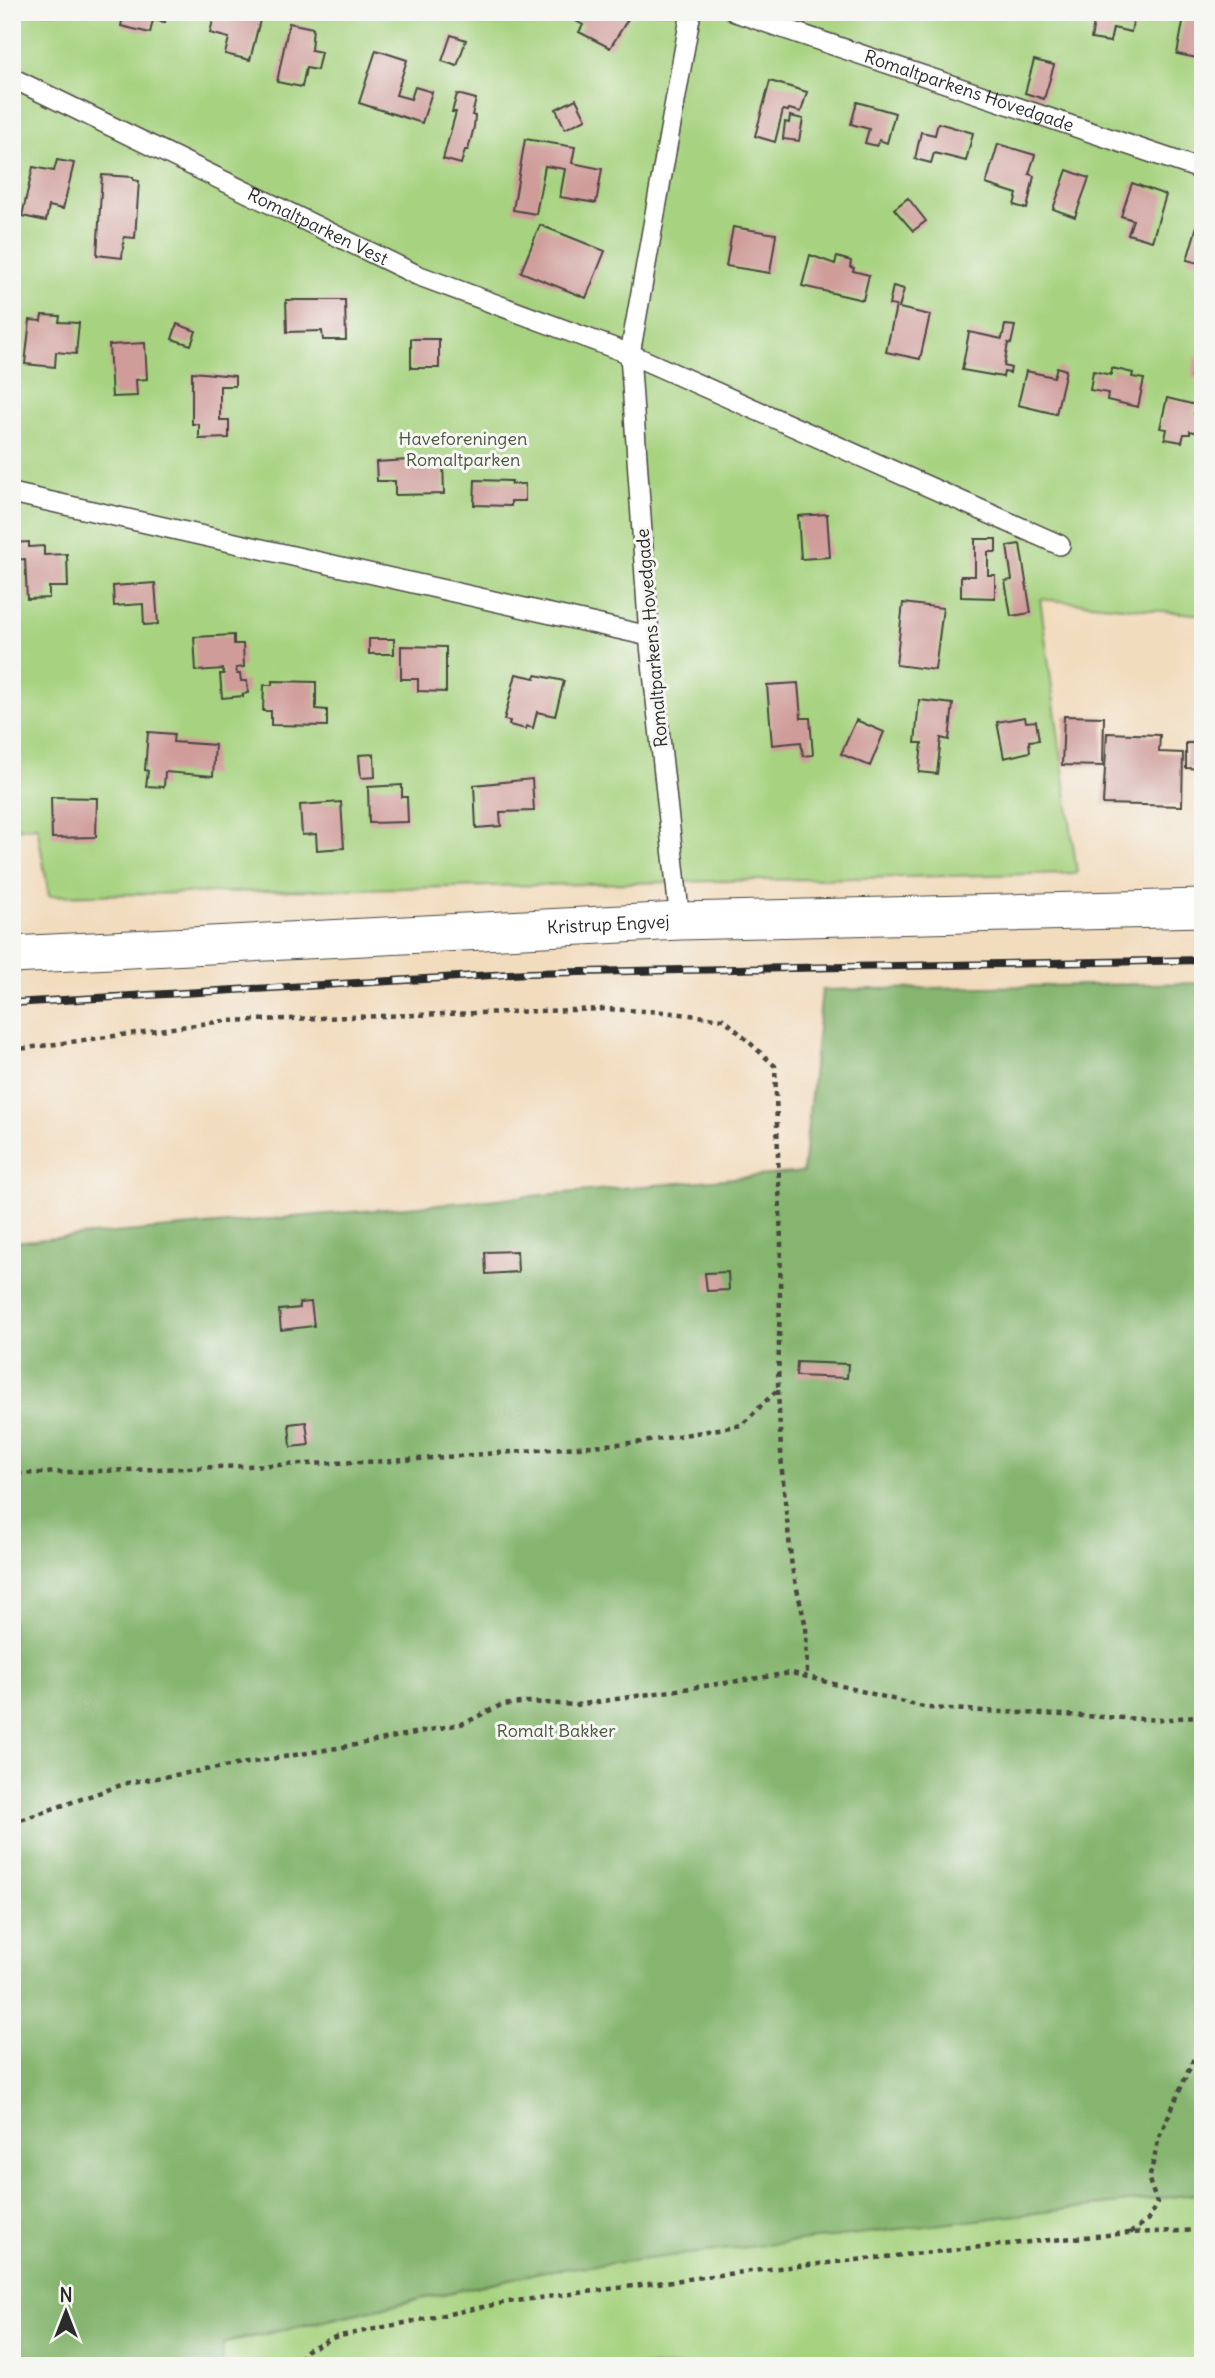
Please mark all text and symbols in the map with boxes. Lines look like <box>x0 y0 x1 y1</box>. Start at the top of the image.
street label: Romaltparkens Hovedgade <box>861 44 1077 137</box>
street label: Romaltparken Vest <box>244 182 392 270</box>
park label: Haveforeningen Romaltparken <box>399 427 527 471</box>
street label: Romaltparkens Hovedgade <box>630 528 673 748</box>
street label: Kristrup Engvej <box>546 910 670 939</box>
park label: Romalt Bakker <box>496 1719 616 1742</box>
north arrow <box>32 2276 102 2346</box>
text: N <box>59 2283 73 2307</box>

